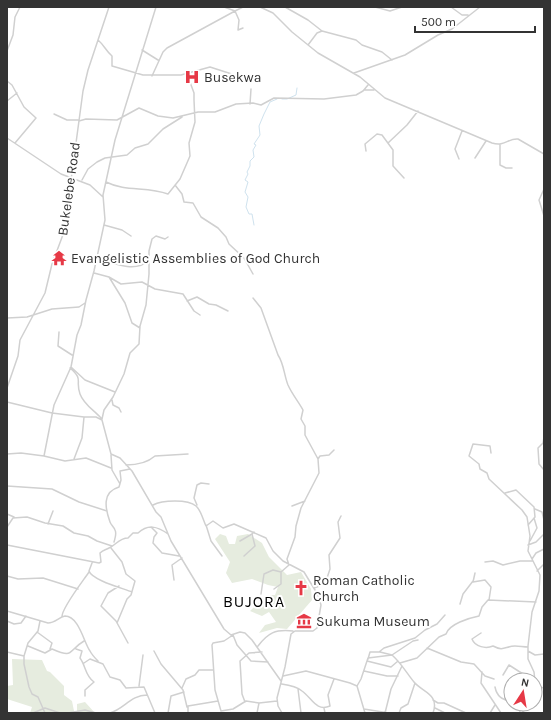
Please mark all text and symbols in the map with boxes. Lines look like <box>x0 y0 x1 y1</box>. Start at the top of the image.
scale bar <box>415 8 535 34</box>
text: 500 m <box>421 15 456 29</box>
hospital icon: Busekwa <box>183 68 201 86</box>
place label: Busekwa <box>204 69 261 86</box>
street label: Bukelebe Road <box>54 141 84 237</box>
temple icon: Evangelistic Assemblies of God Church <box>50 249 68 267</box>
place label: Evangelistic Assemblies of God Church <box>71 250 320 267</box>
place label: Roman Catholic Church <box>313 572 415 605</box>
church icon: Roman Catholic Church <box>292 579 310 597</box>
district label: BUJORA <box>223 592 285 611</box>
museum icon: Sukuma Museum <box>295 612 313 630</box>
place label: Sukuma Museum <box>316 613 430 630</box>
north arrow <box>503 672 543 712</box>
text: N <box>520 676 530 690</box>

